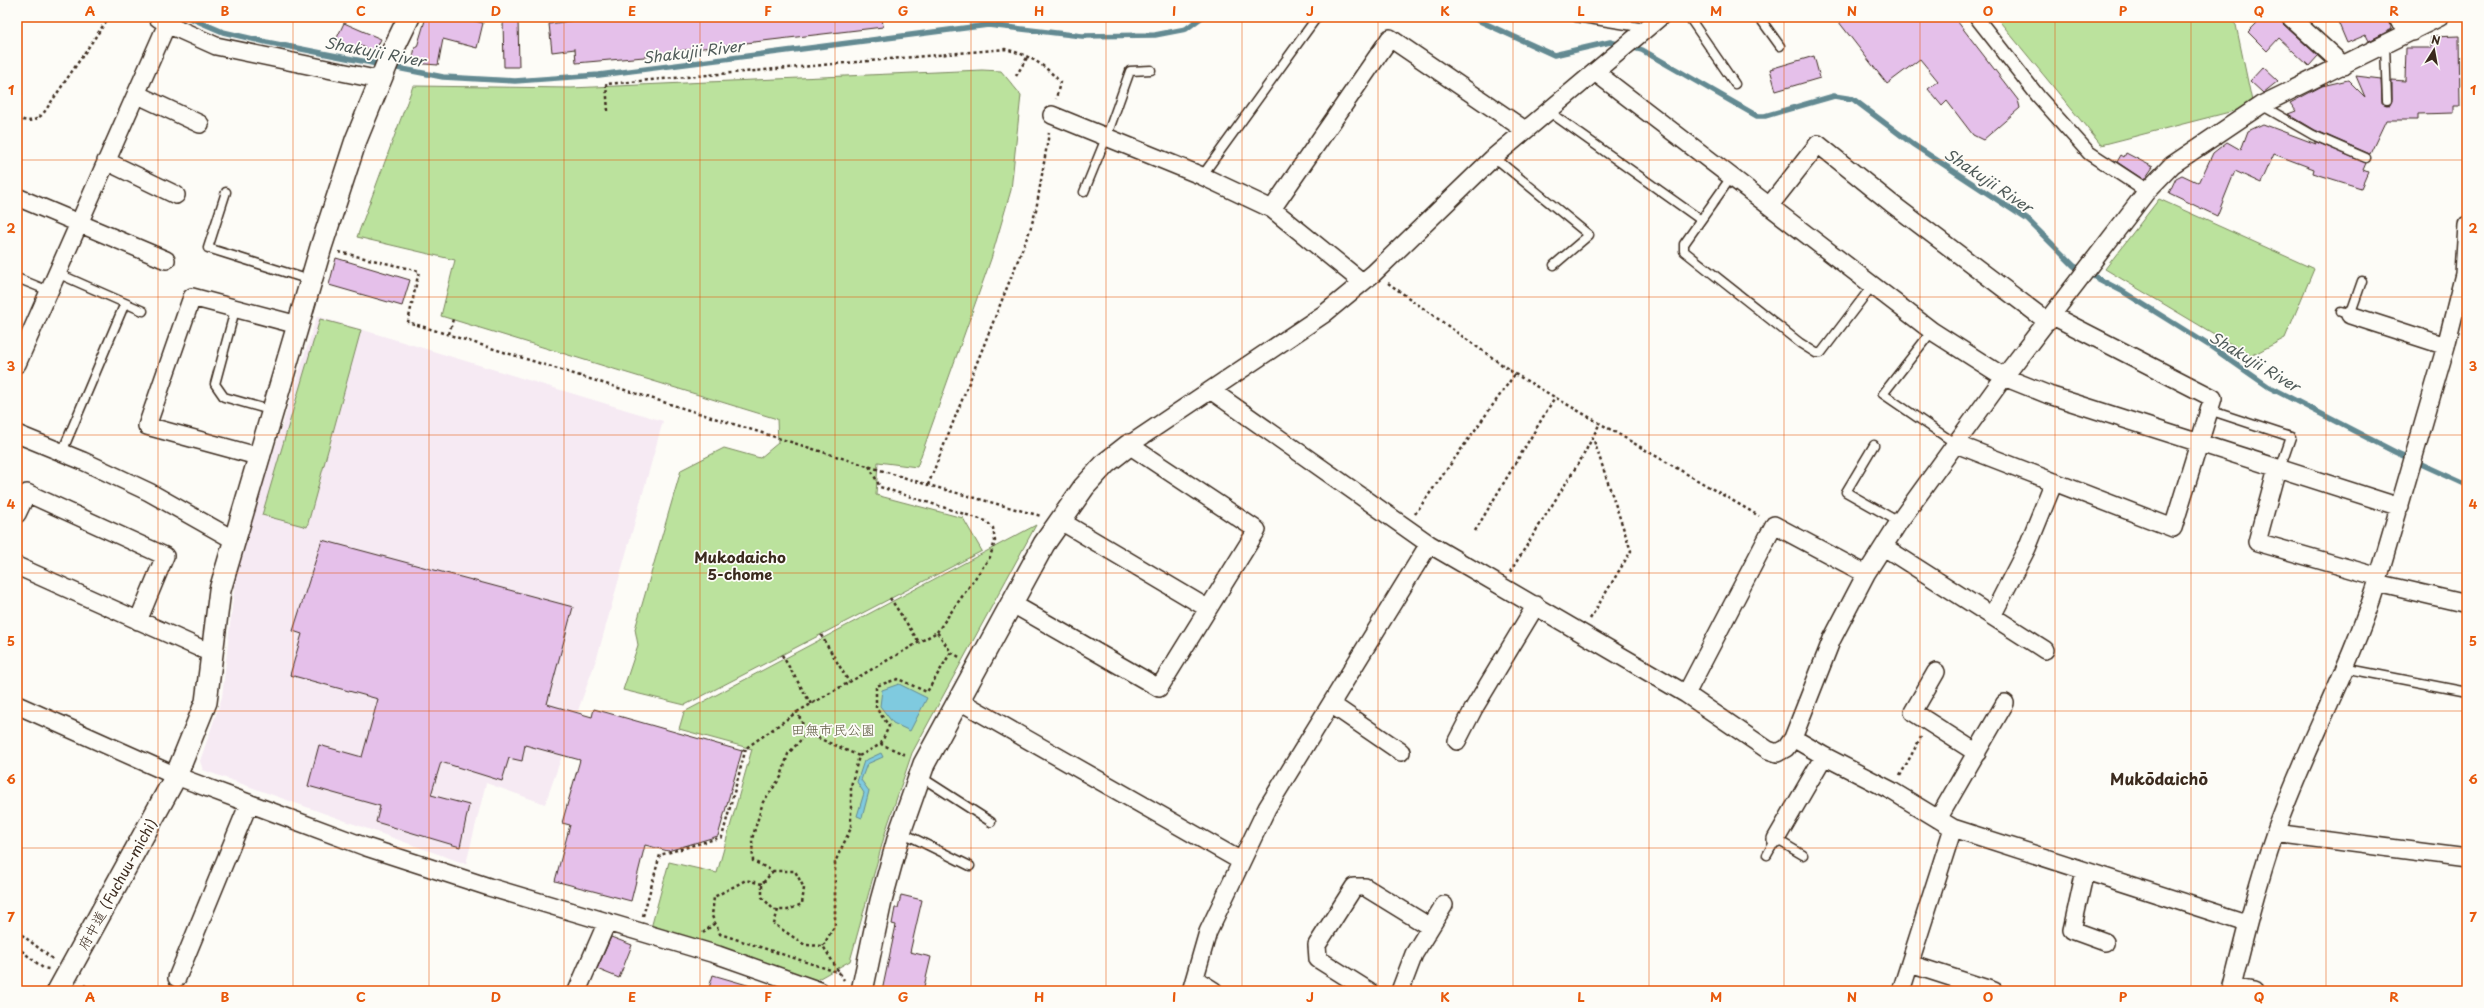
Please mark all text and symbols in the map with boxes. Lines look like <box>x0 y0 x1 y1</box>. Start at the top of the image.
text: A <box>85 1 95 20</box>
text: B <box>221 1 230 20</box>
text: C <box>356 1 366 20</box>
text: D <box>491 1 501 20</box>
text: E <box>628 1 636 20</box>
text: F <box>764 1 772 20</box>
text: G <box>898 1 908 20</box>
text: H <box>1034 1 1044 20</box>
text: I <box>1172 1 1176 20</box>
text: J <box>1306 1 1314 20</box>
text: K <box>1440 1 1450 20</box>
text: L <box>1577 1 1585 20</box>
text: M <box>1710 1 1722 20</box>
text: N <box>1847 1 1857 20</box>
text: O <box>1983 1 1993 20</box>
text: P <box>2119 1 2128 20</box>
text: Q <box>2254 1 2264 20</box>
text: R <box>2389 1 2399 20</box>
water label: Shakujii River <box>323 30 430 73</box>
north arrow <box>2414 30 2454 70</box>
text: N <box>2430 31 2442 49</box>
water label: Shakujii River <box>641 33 748 69</box>
text: 1 <box>8 80 14 99</box>
text: 1 <box>2470 80 2476 99</box>
water label: Shakujii River <box>1940 142 2040 220</box>
text: 2 <box>6 218 16 237</box>
text: 2 <box>2468 218 2478 237</box>
water label: Shakujii River <box>2205 325 2307 398</box>
text: 3 <box>7 356 16 375</box>
text: 3 <box>2469 356 2478 375</box>
text: 4 <box>7 494 16 513</box>
text: 4 <box>2469 494 2478 513</box>
district label: Mukodaicho 5-chome <box>694 545 786 585</box>
text: 5 <box>7 631 15 650</box>
text: 5 <box>2469 631 2477 650</box>
park label: 田無市民公園 <box>791 719 875 740</box>
district label: Mukōdaichō <box>2110 766 2208 790</box>
text: 6 <box>6 769 16 788</box>
text: 6 <box>2468 769 2478 788</box>
street label: 府中道 (Fuchuu-michi) <box>72 815 162 953</box>
text: 7 <box>7 907 15 926</box>
text: 7 <box>2469 907 2477 926</box>
text: A <box>85 987 95 1006</box>
text: B <box>221 987 230 1006</box>
text: C <box>356 987 366 1006</box>
text: D <box>491 987 501 1006</box>
text: E <box>628 987 636 1006</box>
text: F <box>764 987 772 1006</box>
text: G <box>898 987 908 1006</box>
text: H <box>1034 987 1044 1006</box>
text: I <box>1172 987 1176 1006</box>
text: J <box>1306 987 1314 1006</box>
text: K <box>1440 987 1450 1006</box>
text: L <box>1577 987 1585 1006</box>
text: M <box>1710 987 1722 1006</box>
text: N <box>1847 987 1857 1006</box>
text: O <box>1983 987 1993 1006</box>
text: P <box>2119 987 2128 1006</box>
text: Q <box>2254 987 2264 1006</box>
text: R <box>2389 987 2399 1006</box>

